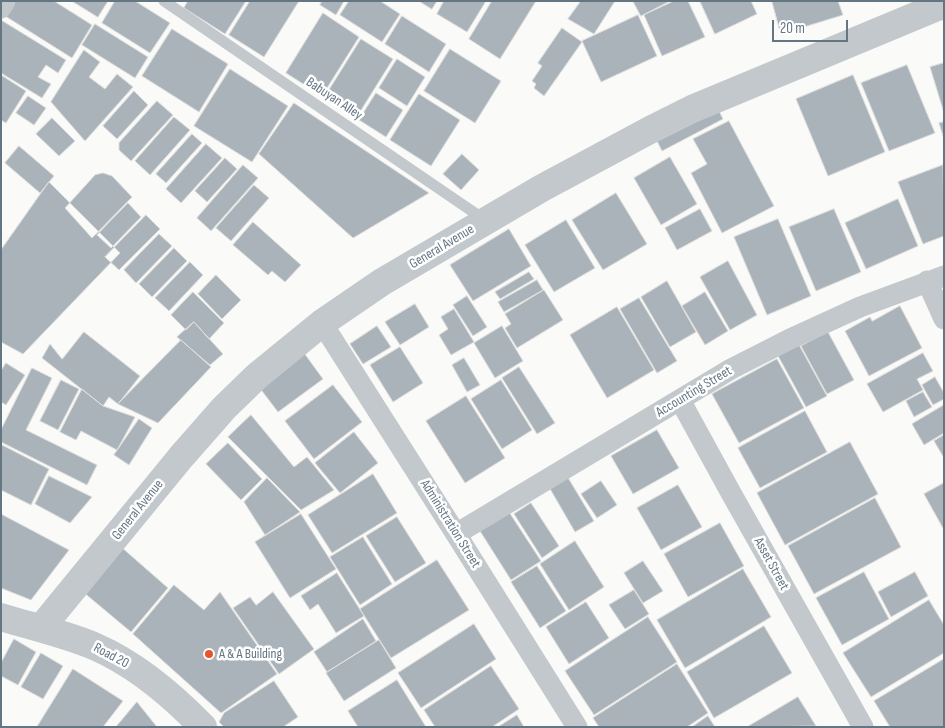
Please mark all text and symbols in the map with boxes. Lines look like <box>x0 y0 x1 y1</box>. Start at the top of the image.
scale bar <box>775 10 851 42</box>
text: 20 m <box>780 19 805 38</box>
street label: Babuyan Alley <box>303 74 365 124</box>
street label: General Avenue <box>407 221 477 273</box>
street label: Accounting Street <box>653 363 735 421</box>
street label: General Avenue <box>109 477 167 543</box>
street label: Administration Street <box>416 477 484 571</box>
street label: Asset Street <box>750 535 792 593</box>
street label: Road 20 <box>90 640 132 672</box>
place label: A & A Building <box>219 646 282 662</box>
marker: A & A Building <box>203 648 215 660</box>

